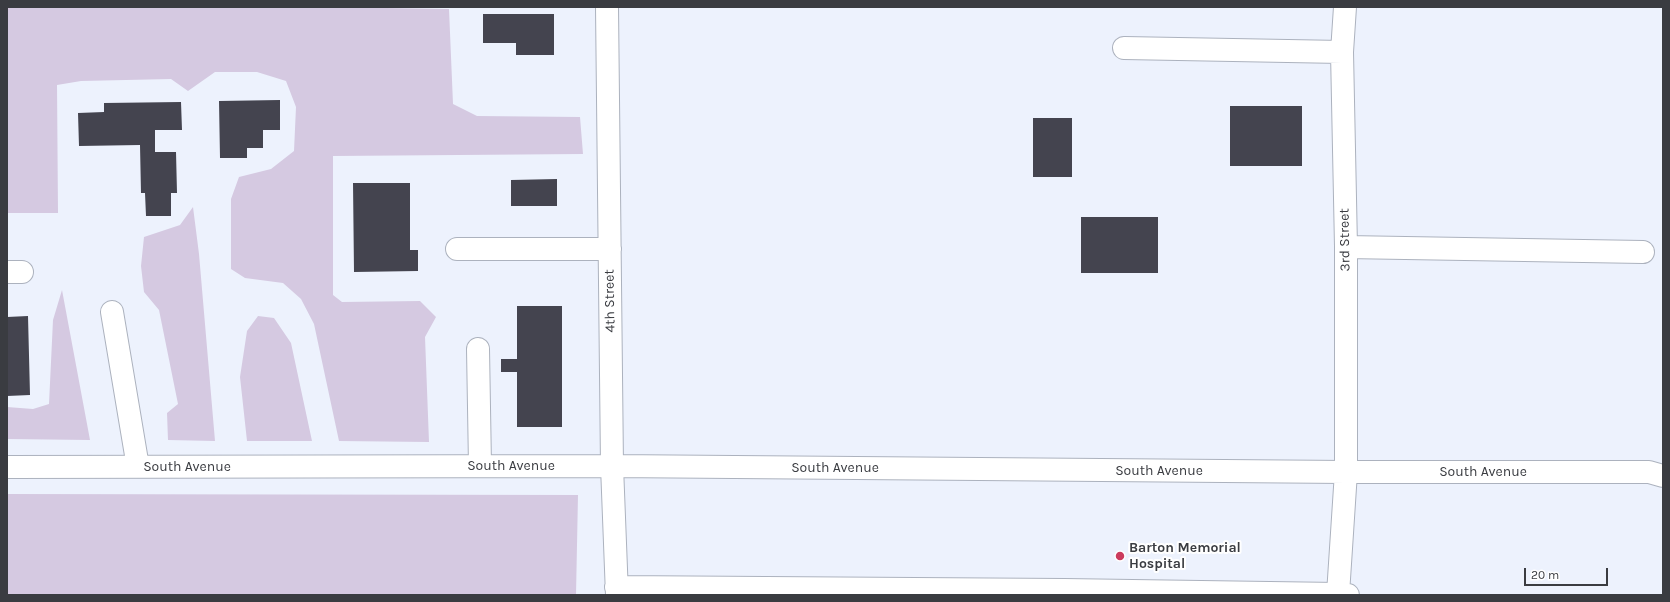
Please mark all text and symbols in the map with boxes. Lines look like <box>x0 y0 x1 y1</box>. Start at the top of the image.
street label: 3rd Street <box>1336 208 1354 272</box>
street label: 4th Street <box>601 269 619 333</box>
street label: South Avenue <box>467 458 555 474</box>
street label: South Avenue <box>143 459 231 475</box>
street label: South Avenue <box>791 460 879 476</box>
street label: South Avenue <box>1115 463 1203 479</box>
street label: South Avenue <box>1439 464 1527 480</box>
place label: Barton Memorial Hospital <box>1129 540 1241 572</box>
marker: Barton Memorial Hospital <box>1114 550 1126 562</box>
scale bar <box>1526 560 1610 586</box>
text: 20 m <box>1531 568 1559 582</box>

